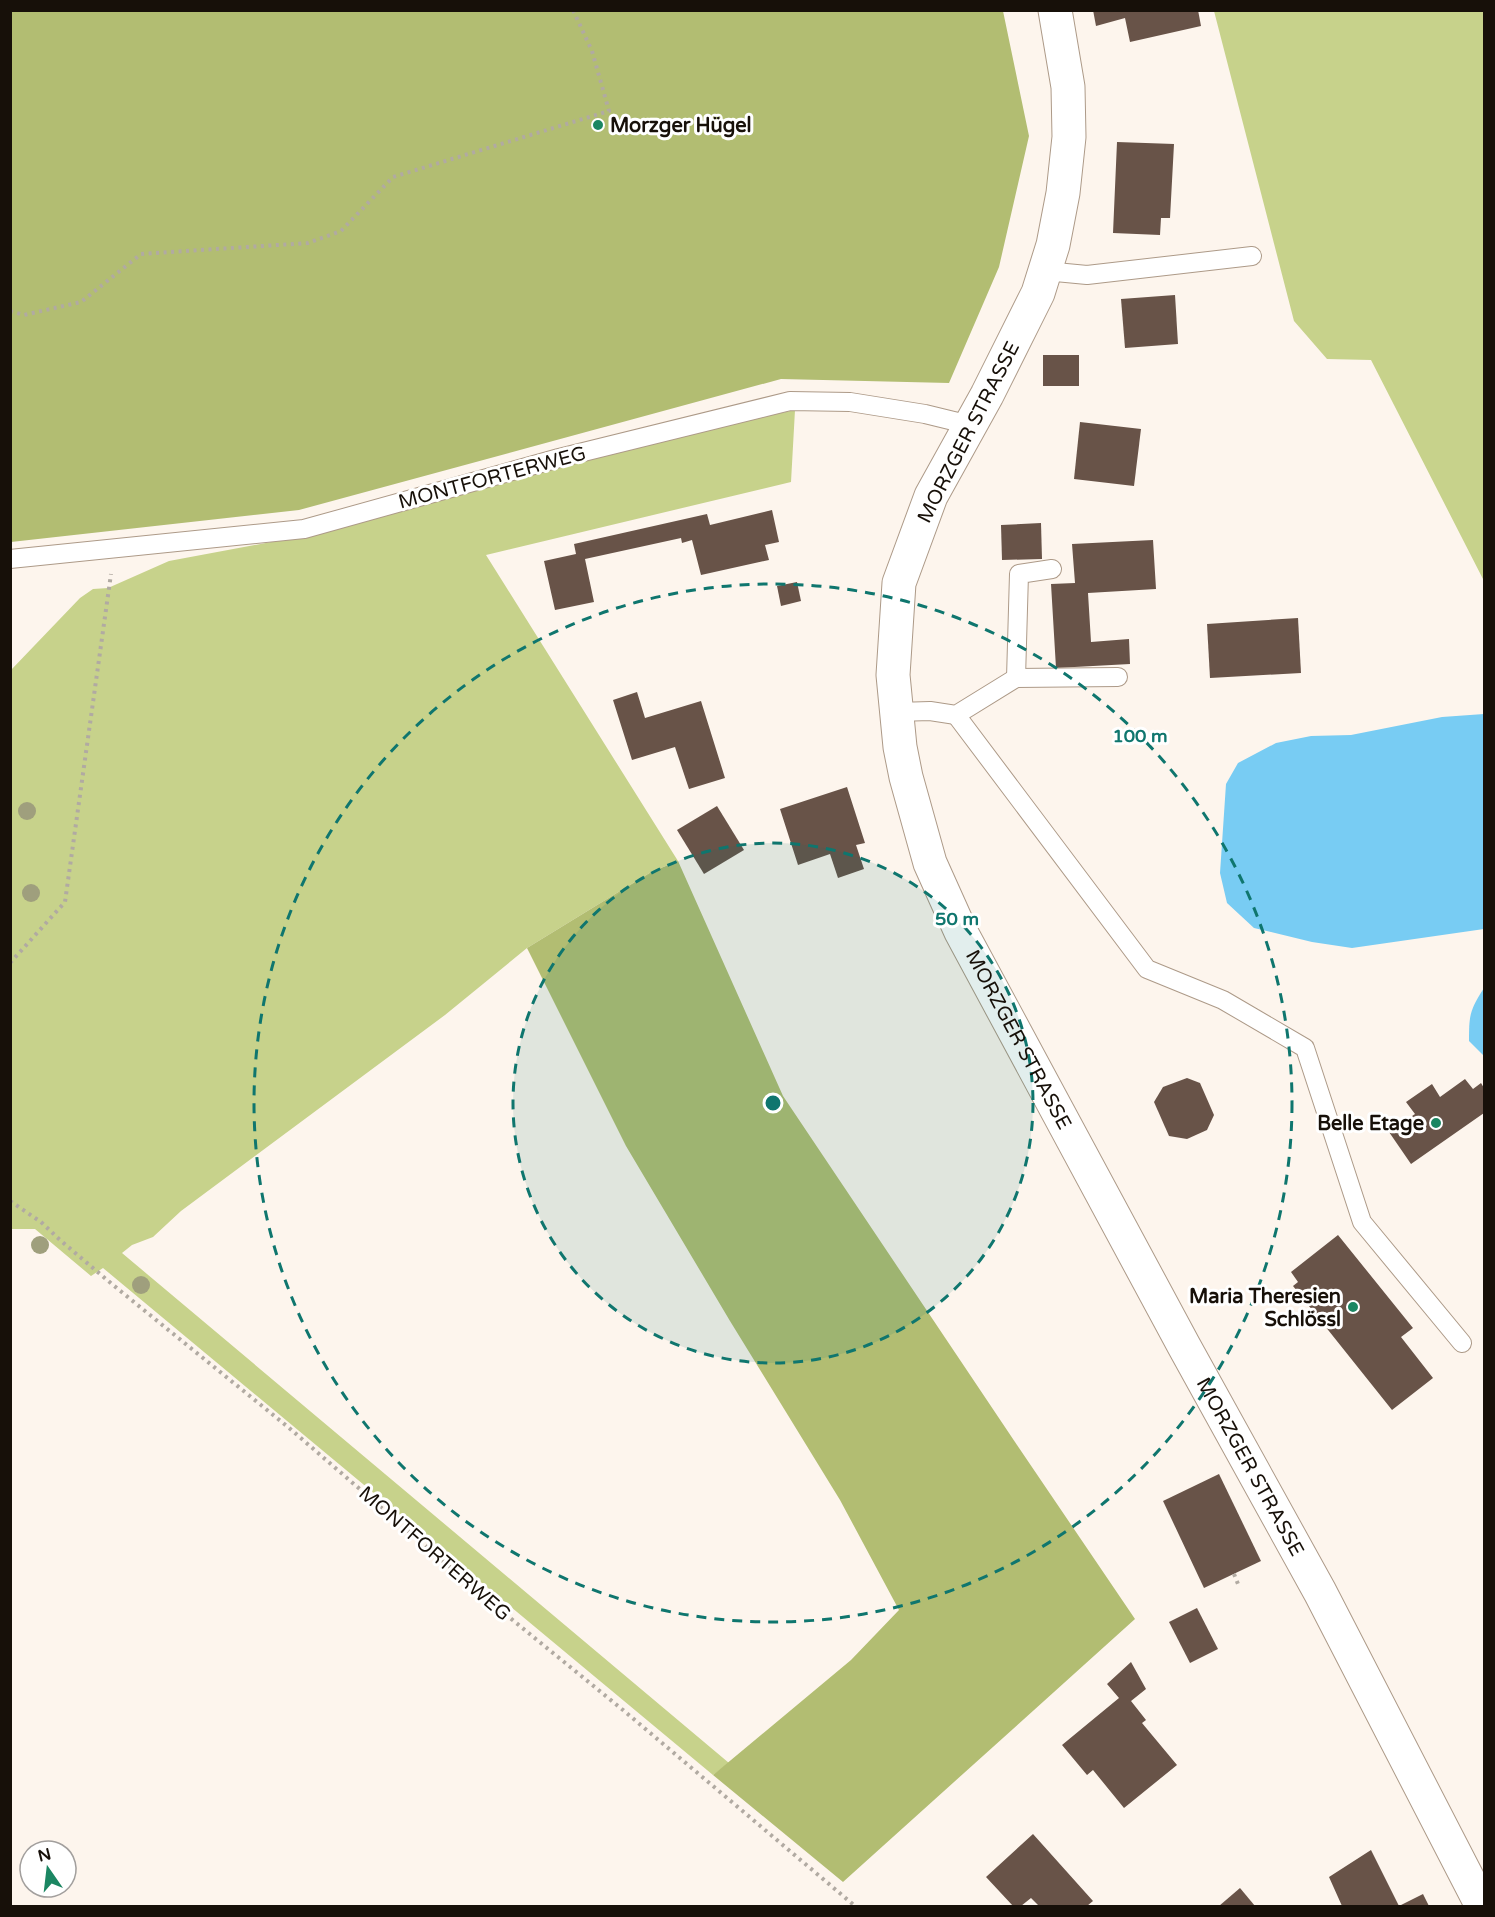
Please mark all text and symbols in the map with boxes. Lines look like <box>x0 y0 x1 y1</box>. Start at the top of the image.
place label: Morzger Hügel <box>610 114 752 138</box>
marker: Morzger Hügel <box>591 118 605 132</box>
street label: MORZGER STRASSE <box>913 338 1025 527</box>
street label: MONTFORTERWEG <box>396 441 589 515</box>
text: 100 m <box>1112 725 1168 747</box>
text: 50 m <box>935 908 979 930</box>
street label: MORZGER STRASSE <box>960 946 1076 1134</box>
centre of rings <box>763 1093 783 1113</box>
place label: Belle Etage <box>1317 1112 1424 1136</box>
marker: Belle Etage <box>1429 1116 1443 1130</box>
place label: Maria Theresien Schlössl <box>1189 1285 1341 1332</box>
marker: Maria Theresien Schlössl <box>1346 1300 1360 1314</box>
street label: MORZGER STRASSE <box>1191 1374 1309 1561</box>
street label: MONTFORTERWEG <box>354 1481 515 1626</box>
north arrow <box>18 1839 78 1899</box>
text: N <box>36 1844 53 1867</box>

